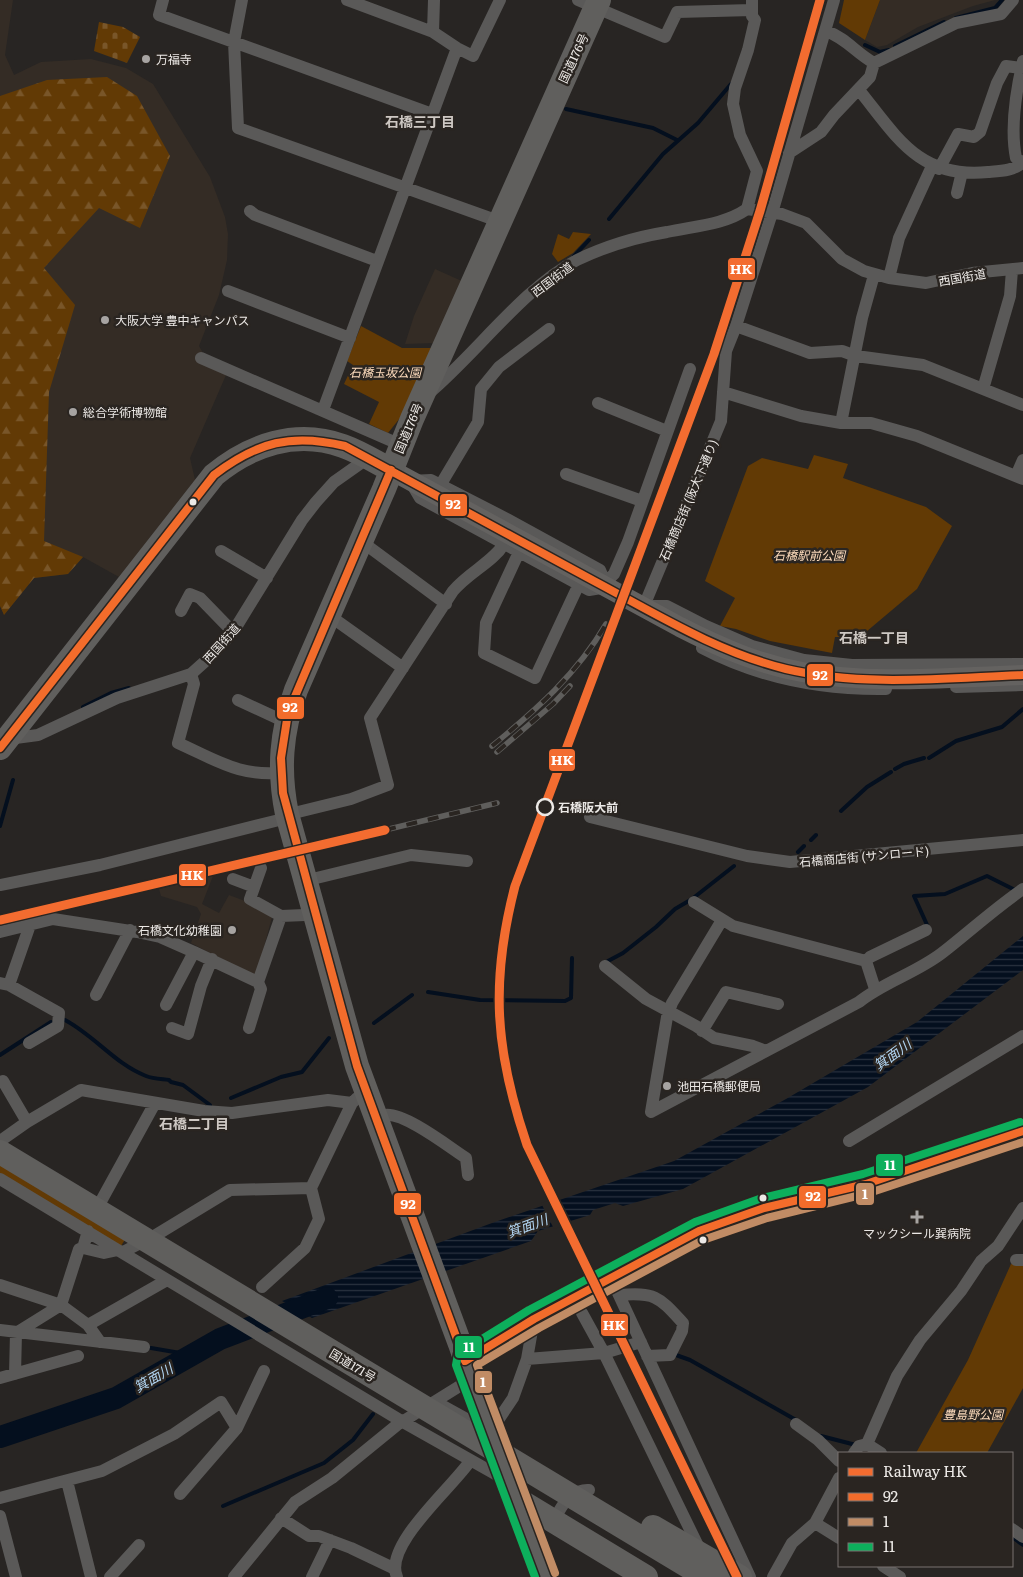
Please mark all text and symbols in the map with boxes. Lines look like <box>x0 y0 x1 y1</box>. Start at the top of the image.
street label: 国道176号 <box>554 30 592 86</box>
place label: 万福寺 <box>156 50 192 68</box>
marker: 万福寺 <box>140 53 152 65</box>
district label: 石橋三丁目 <box>385 111 455 131</box>
street label: 西国街道 <box>527 257 577 301</box>
line badge: HK <box>727 257 756 281</box>
text: HK <box>730 258 752 278</box>
street label: 西国街道 <box>937 264 987 290</box>
place label: 大阪大学 豊中キャンパス <box>115 311 249 329</box>
marker: 大阪大学 豊中キャンパス <box>99 314 111 326</box>
park label: 石橋玉坂公園 <box>349 363 423 381</box>
street label: 国道176号 <box>389 400 427 456</box>
place label: 総合学術博物館 <box>83 403 167 421</box>
marker: 総合学術博物館 <box>67 406 79 418</box>
street label: 石橋商店街 (阪大下通り) <box>654 436 722 564</box>
line badge: 92 <box>439 493 468 517</box>
text: 92 <box>445 493 461 513</box>
unlabelled marker <box>188 497 198 507</box>
park label: 石橋駅前公園 <box>773 546 847 564</box>
street label: 西国街道 <box>198 619 244 667</box>
district label: 石橋一丁目 <box>839 627 909 647</box>
line badge: 92 <box>806 663 834 687</box>
text: 92 <box>812 664 828 684</box>
line badge: 92 <box>276 696 305 720</box>
text: 92 <box>282 696 298 716</box>
line badge: HK <box>548 748 576 772</box>
text: HK <box>551 749 573 769</box>
marker: 石橋阪大前 <box>536 798 554 816</box>
place label: 石橋阪大前 <box>558 798 618 816</box>
street label: 石橋商店街 (サンロード) <box>798 841 930 871</box>
line badge: HK <box>178 863 207 887</box>
text: HK <box>181 864 203 884</box>
place label: 石橋文化幼稚園 <box>138 921 222 939</box>
marker: 石橋文化幼稚園 <box>226 924 238 936</box>
water label: 箕面川 <box>869 1032 916 1074</box>
place label: 池田石橋郵便局 <box>677 1077 761 1095</box>
marker: 池田石橋郵便局 <box>661 1080 673 1092</box>
district label: 石橋二丁目 <box>159 1113 229 1133</box>
line badge: 11 <box>875 1153 904 1177</box>
text: 11 <box>884 1154 896 1174</box>
line badge: 1 <box>855 1182 875 1206</box>
text: 1 <box>862 1183 868 1203</box>
line badge: 92 <box>798 1185 827 1209</box>
text: 92 <box>805 1185 821 1205</box>
line badge: 92 <box>393 1192 422 1216</box>
text: 92 <box>400 1193 416 1213</box>
unlabelled marker <box>758 1193 768 1203</box>
water label: 箕面川 <box>504 1208 552 1242</box>
marker: マックシール巽病院 <box>910 1210 924 1224</box>
place label: マックシール巽病院 <box>863 1224 971 1242</box>
unlabelled marker <box>698 1235 708 1245</box>
line badge: HK <box>600 1313 629 1337</box>
text: HK <box>603 1314 625 1334</box>
line badge: 11 <box>454 1335 483 1359</box>
text: 11 <box>463 1336 475 1356</box>
street label: 国道171号 <box>326 1344 380 1386</box>
water label: 箕面川 <box>130 1357 178 1396</box>
line badge: 1 <box>474 1370 493 1394</box>
text: 1 <box>480 1371 486 1391</box>
park label: 豊島野公園 <box>943 1405 1005 1423</box>
legend <box>838 1452 1013 1567</box>
text: Railway HK <box>883 1459 968 1482</box>
text: 92 <box>883 1484 899 1507</box>
text: 1 <box>883 1509 889 1532</box>
text: 11 <box>883 1534 895 1557</box>

